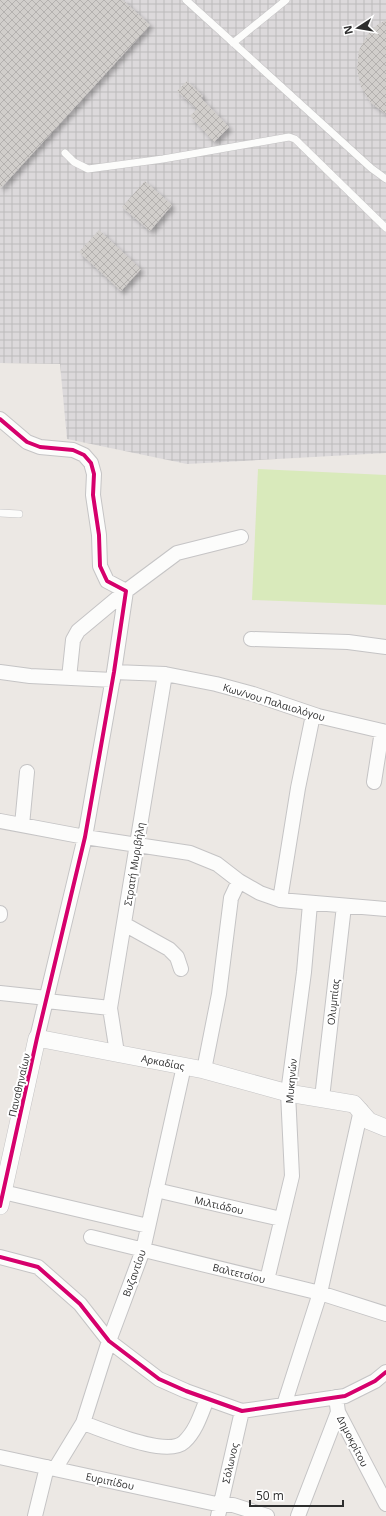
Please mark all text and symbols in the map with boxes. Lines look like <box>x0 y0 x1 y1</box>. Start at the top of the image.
north arrow <box>338 8 378 48</box>
text: N <box>339 24 356 36</box>
street label: Κων/νου Παλαιολόγου <box>221 680 327 724</box>
street label: Στρατή Μυριβήλη <box>120 821 148 907</box>
street label: Ολυμπίας <box>324 978 342 1026</box>
street label: Αρκαδίας <box>140 1051 186 1073</box>
street label: Παναθηναίων <box>5 1052 33 1118</box>
street label: Μυκηνών <box>282 1058 300 1104</box>
street label: Μιλτιάδου <box>193 1193 245 1217</box>
street label: Βυζαντίου <box>119 1248 149 1298</box>
street label: Βαλτετσίου <box>211 1260 267 1286</box>
street label: Δημοκρίτου <box>334 1413 372 1469</box>
street label: Σόλωνος <box>219 1441 241 1485</box>
street label: Ευριπίδου <box>85 1469 135 1493</box>
scale bar <box>250 1482 343 1508</box>
text: 50 m <box>256 1487 284 1504</box>

